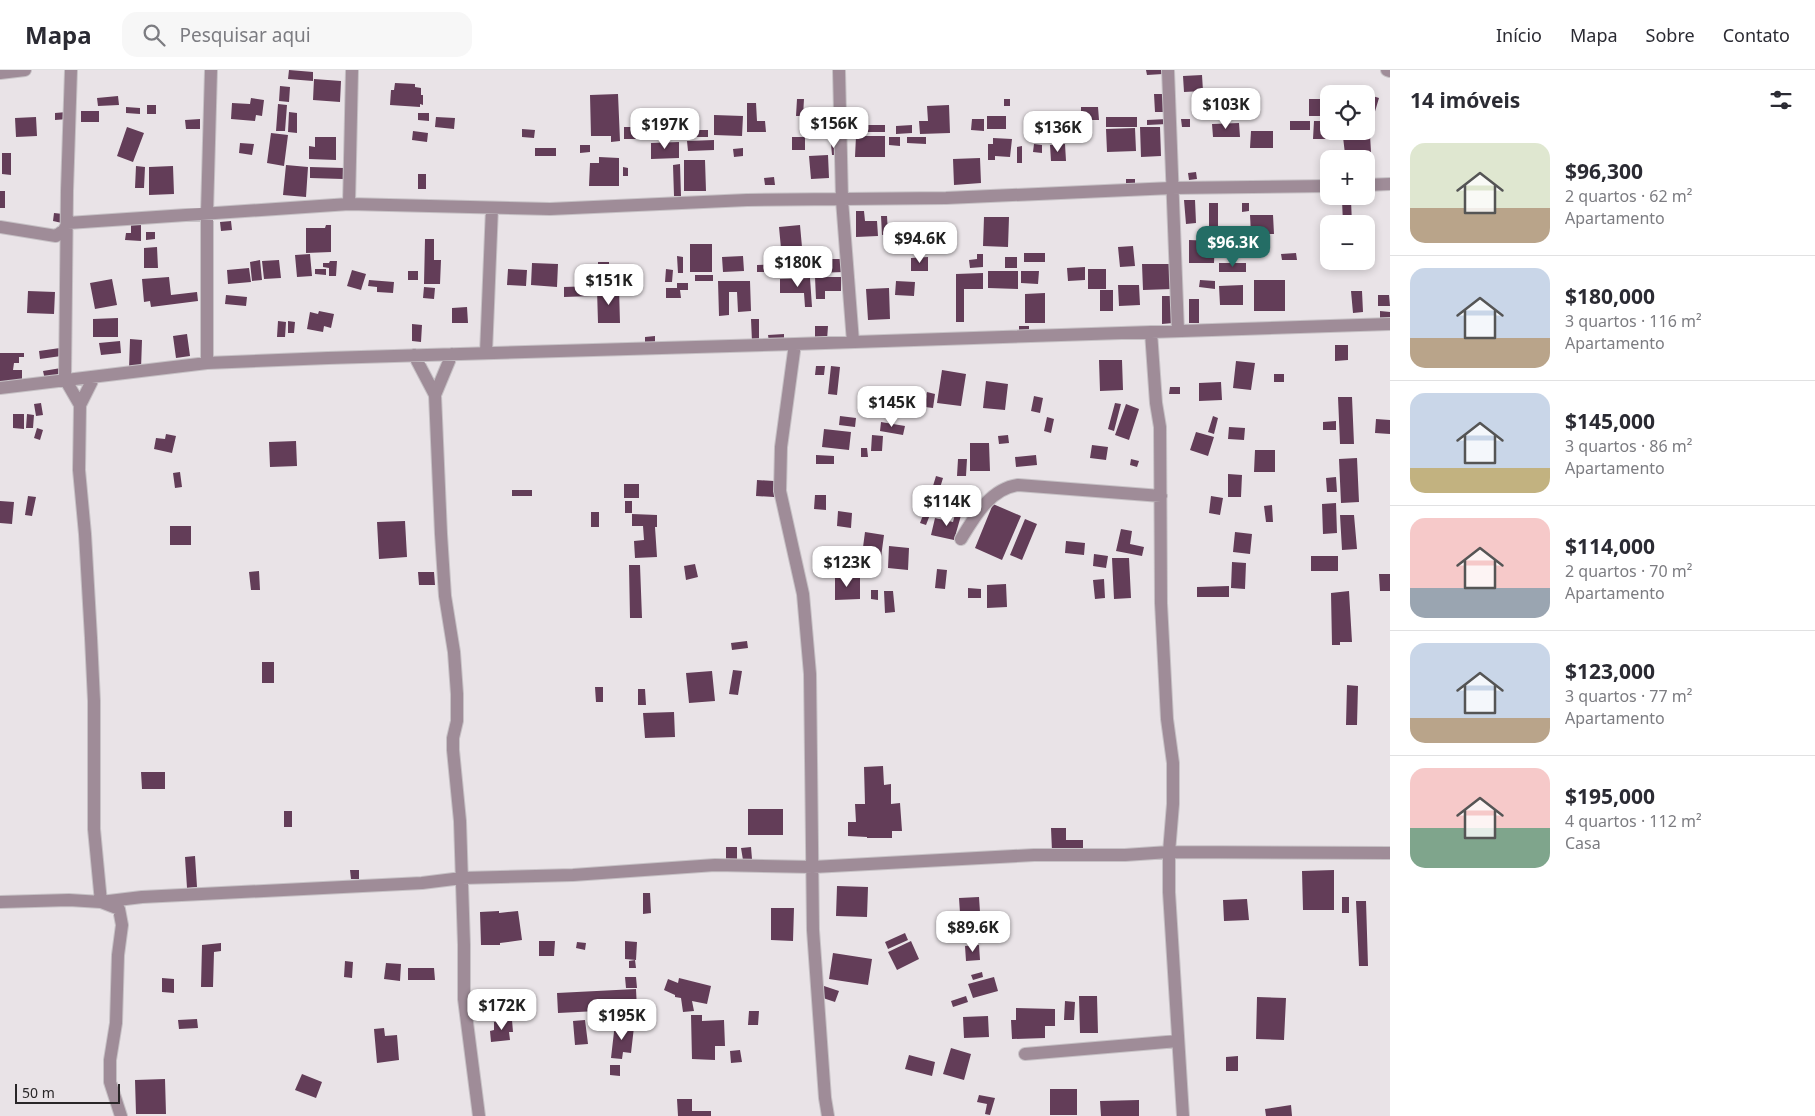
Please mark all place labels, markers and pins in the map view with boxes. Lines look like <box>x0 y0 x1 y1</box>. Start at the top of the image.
pin: $103K <box>1191 88 1261 130</box>
pin: $156K <box>799 106 869 149</box>
pin: $197K <box>630 108 700 150</box>
pin: $136K <box>1023 111 1093 153</box>
pin: $94.6K <box>879 222 961 264</box>
pin: $96.3K <box>1192 226 1274 268</box>
pin: $180K <box>763 246 833 288</box>
pin: $151K <box>574 264 644 306</box>
pin: $145K <box>857 386 927 428</box>
pin: $114K <box>912 484 982 527</box>
pin: $123K <box>812 546 882 588</box>
pin: $89.6K <box>932 910 1014 953</box>
pin: $172K <box>467 988 537 1031</box>
pin: $195K <box>587 998 657 1041</box>

